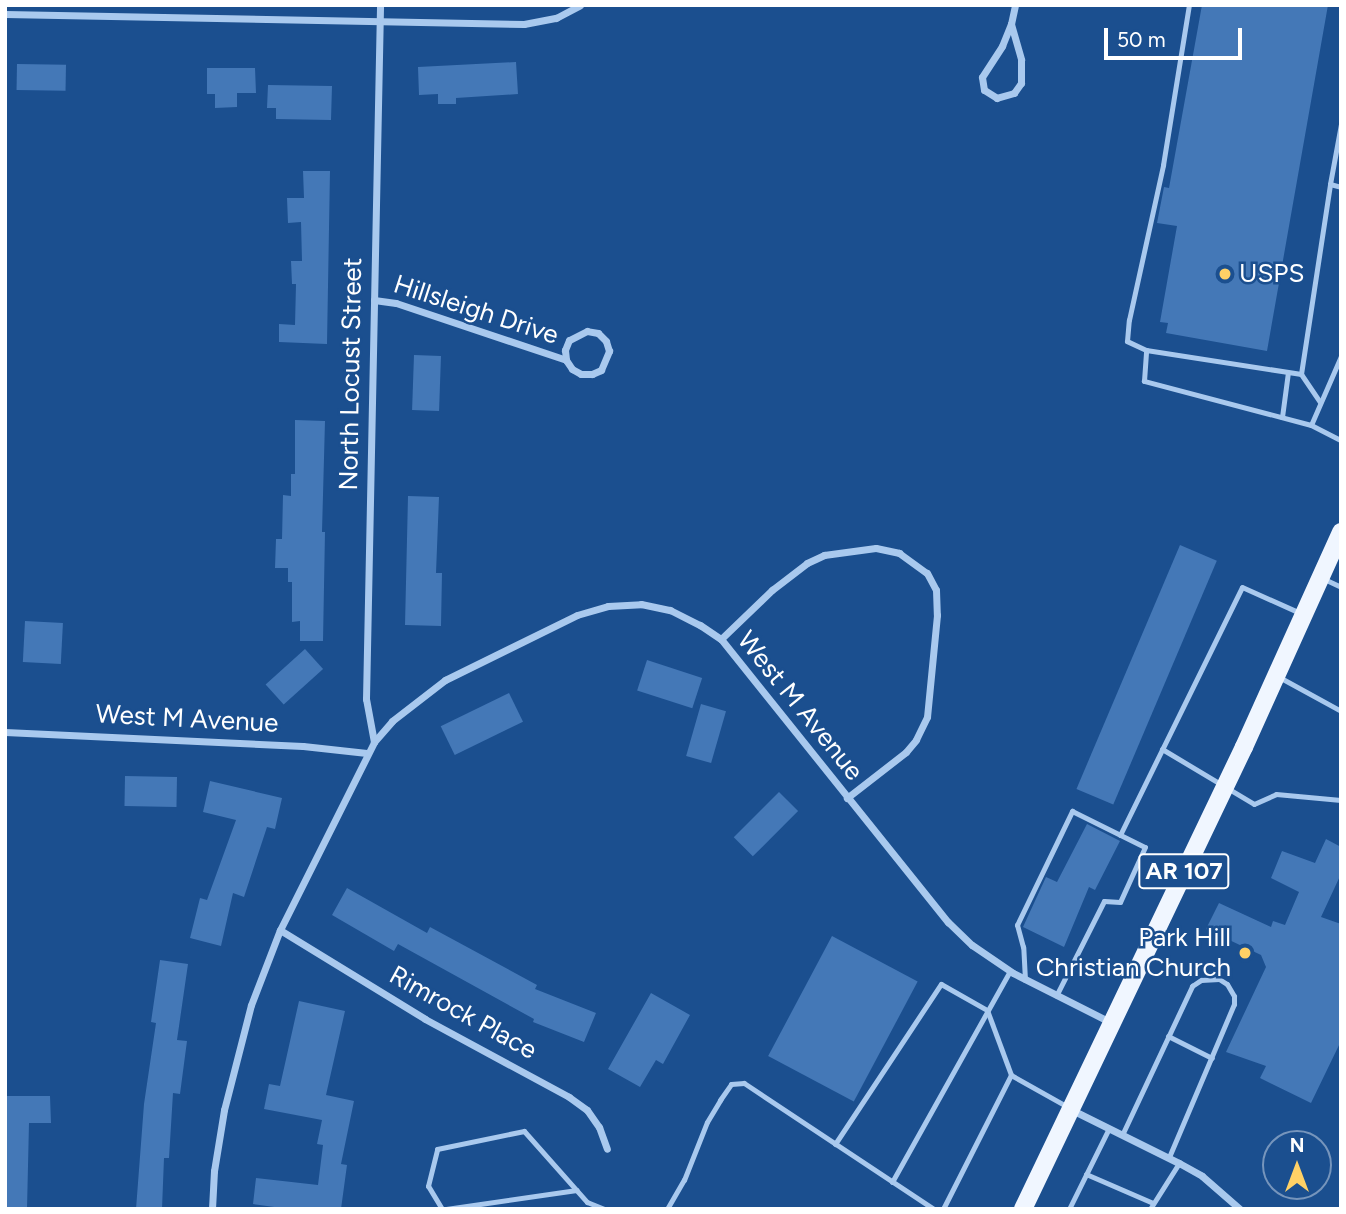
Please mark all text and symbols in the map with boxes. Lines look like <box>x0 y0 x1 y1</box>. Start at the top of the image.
scale bar <box>1108 14 1246 58</box>
text: 50 m <box>1117 27 1166 52</box>
street label: North Locust Street <box>333 257 369 491</box>
place label: USPS <box>1239 258 1304 290</box>
marker: USPS <box>1217 266 1233 282</box>
street label: Hillsleigh Drive <box>390 269 562 351</box>
street label: West M Avenue <box>730 625 870 787</box>
street label: West M Avenue <box>95 699 279 739</box>
road number: AR 107 <box>1137 850 1231 892</box>
place label: Park Hill Christian Church <box>1036 922 1231 984</box>
marker: Park Hill Christian Church <box>1237 945 1253 961</box>
street label: Rimrock Place <box>384 960 542 1066</box>
north arrow <box>1262 1130 1332 1200</box>
text: N <box>1290 1134 1304 1157</box>

